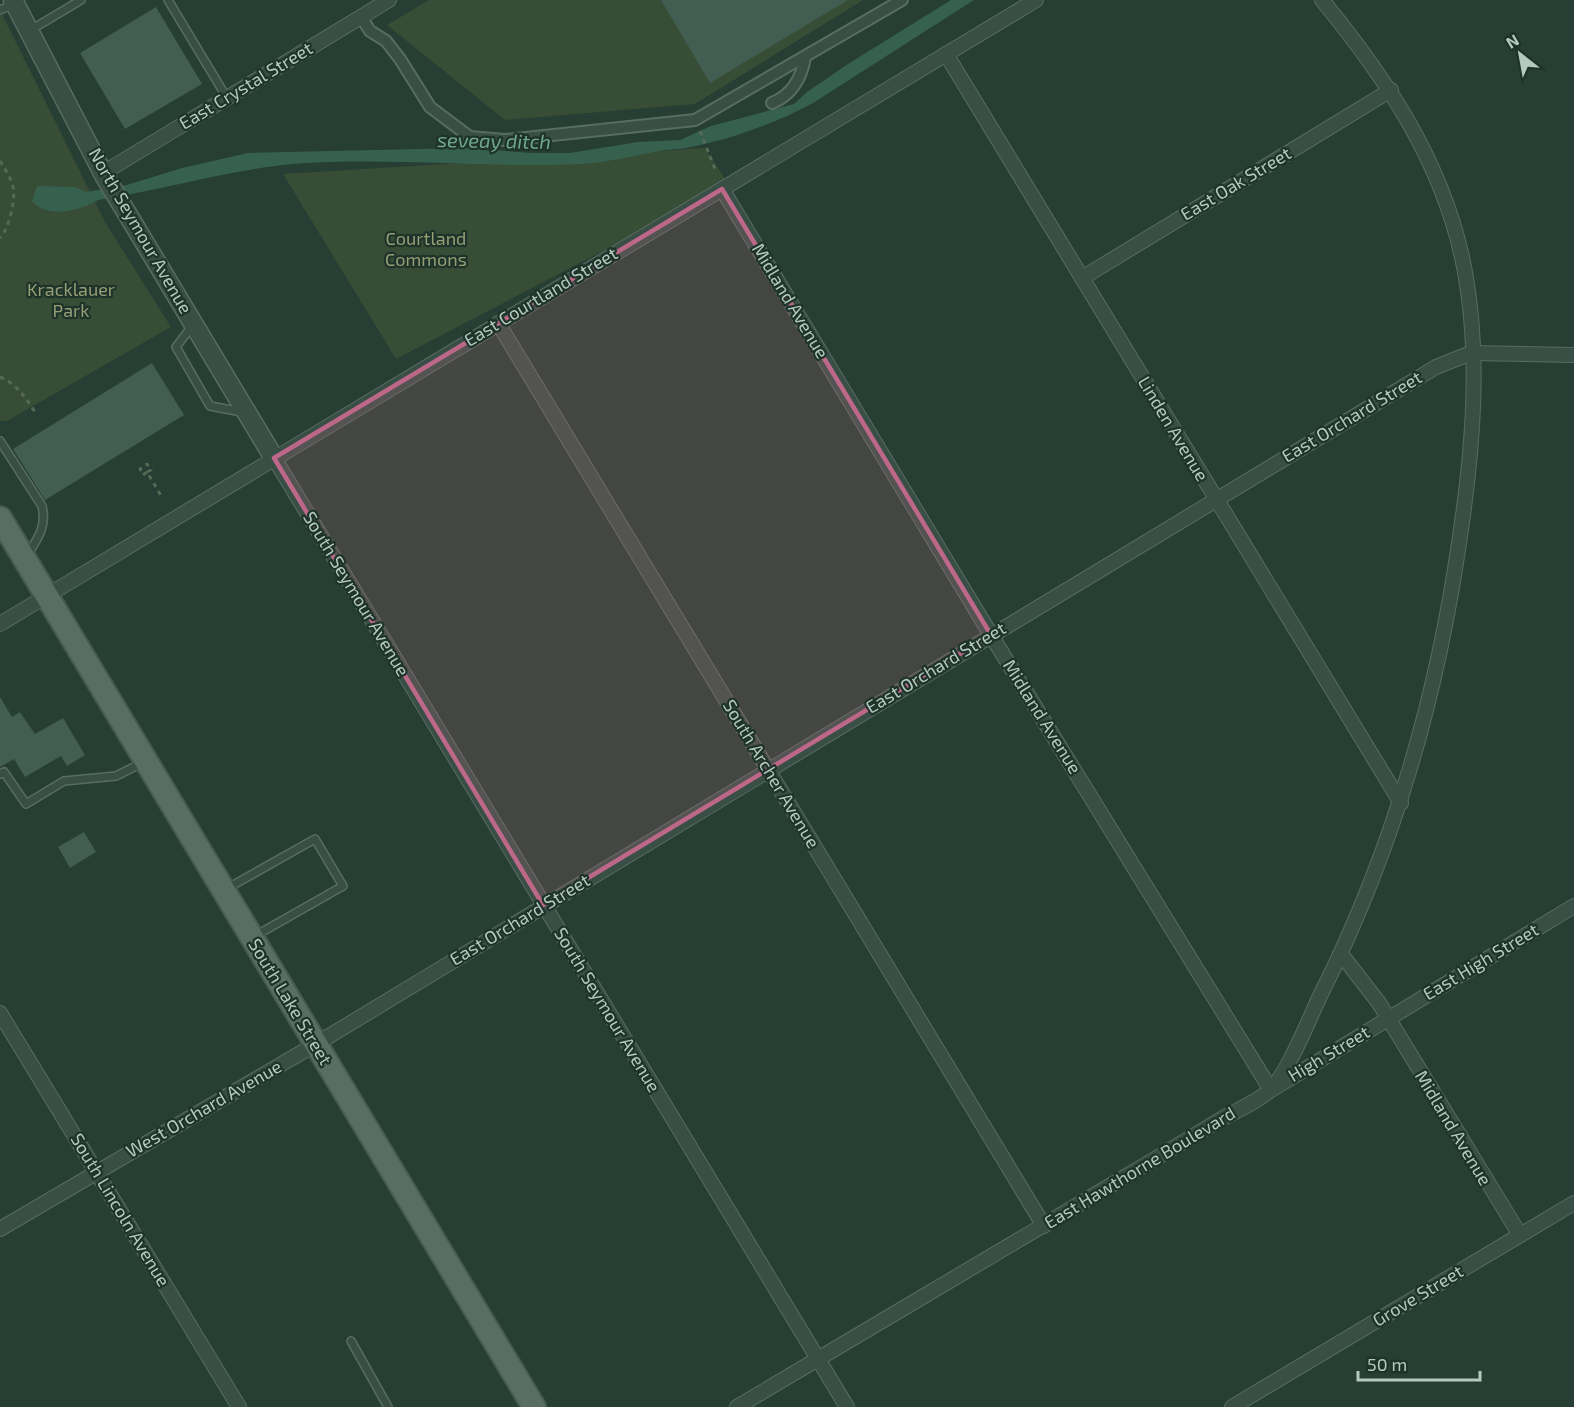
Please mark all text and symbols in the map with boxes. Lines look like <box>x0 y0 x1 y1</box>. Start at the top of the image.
north arrow <box>1490 24 1550 84</box>
text: N <box>1502 30 1522 52</box>
street label: East Crystal Street <box>175 37 316 134</box>
water label: seveay ditch <box>437 127 551 154</box>
street label: East Oak Street <box>1176 141 1295 225</box>
street label: North Seymour Avenue <box>84 144 197 317</box>
park label: Courtland Commons <box>385 227 467 270</box>
street label: Midland Avenue <box>748 239 834 362</box>
street label: East Courtland Street <box>460 242 621 351</box>
park label: Kracklauer Park <box>27 278 115 321</box>
street label: East Orchard Street <box>1277 366 1426 467</box>
street label: Linden Avenue <box>1134 372 1214 485</box>
street label: South Seymour Avenue <box>299 507 415 680</box>
street label: East Orchard Street <box>861 617 1010 718</box>
street label: Midland Avenue <box>999 655 1087 778</box>
street label: South Archer Avenue <box>719 695 825 852</box>
street label: East Orchard Street <box>445 869 594 970</box>
street label: East High Street <box>1419 918 1542 1004</box>
street label: South Seymour Avenue <box>550 923 666 1096</box>
street label: South Lake Street <box>244 934 337 1069</box>
street label: High Street <box>1284 1020 1373 1086</box>
street label: West Orchard Avenue <box>122 1055 285 1162</box>
street label: Midland Avenue <box>1411 1066 1497 1189</box>
street label: East Hawthorne Boulevard <box>1040 1101 1239 1233</box>
street label: South Lincoln Avenue <box>66 1129 175 1290</box>
street label: Grove Street <box>1368 1259 1467 1331</box>
scale bar <box>1358 1344 1480 1382</box>
text: 50 m <box>1367 1353 1407 1375</box>

